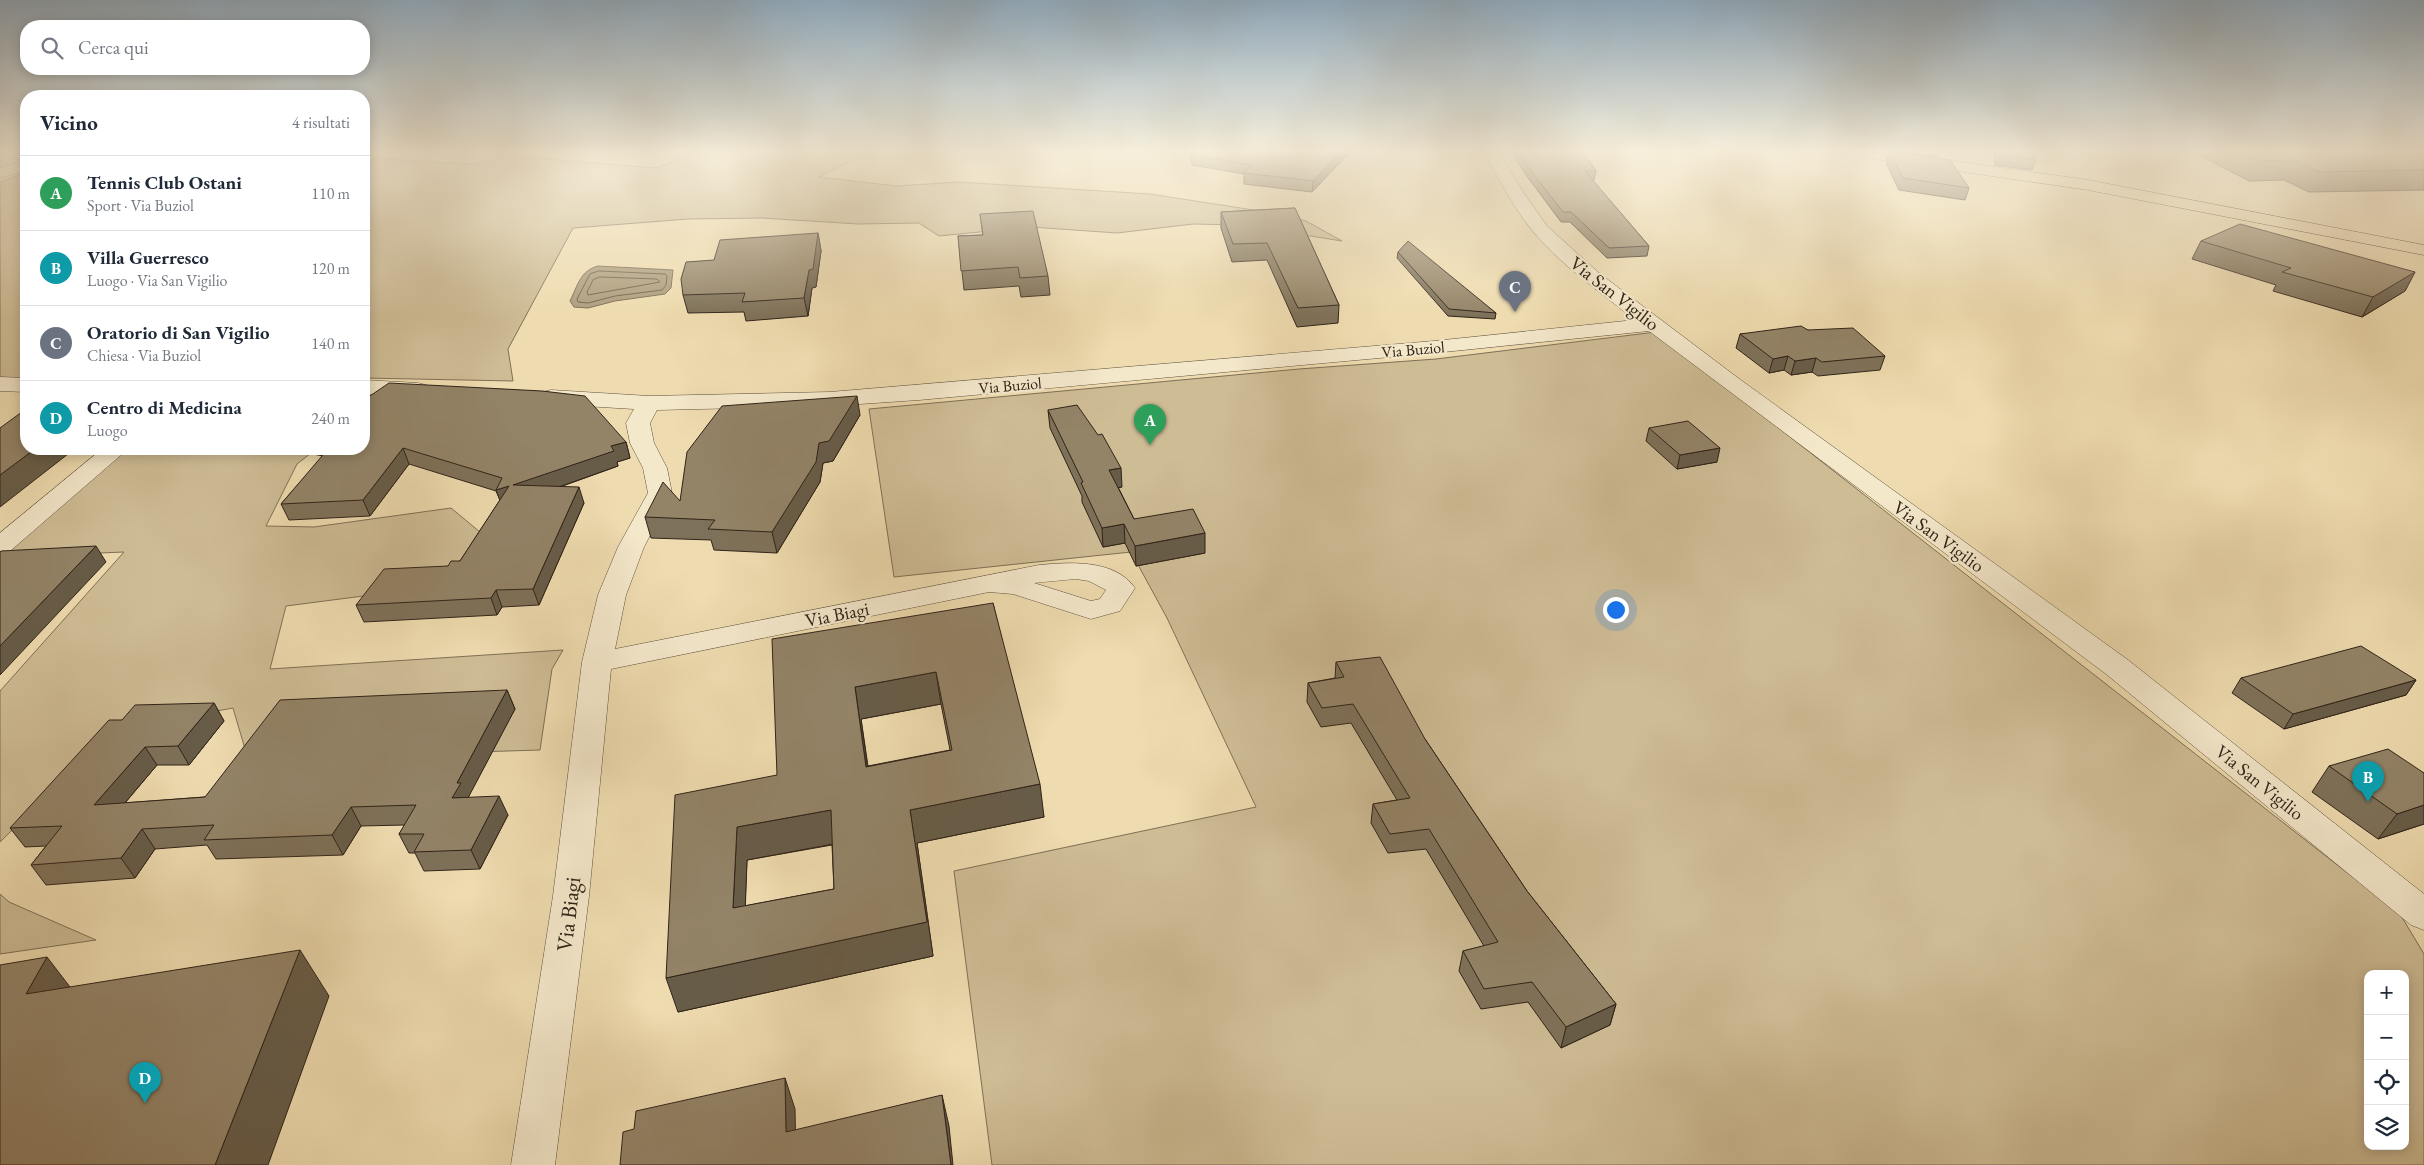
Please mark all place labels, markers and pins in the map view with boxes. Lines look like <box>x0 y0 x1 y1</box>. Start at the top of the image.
pin: C <box>1499 271 1531 312</box>
pin: A <box>1134 404 1166 445</box>
pin: B <box>2352 761 2384 802</box>
pin: D <box>129 1062 161 1103</box>

